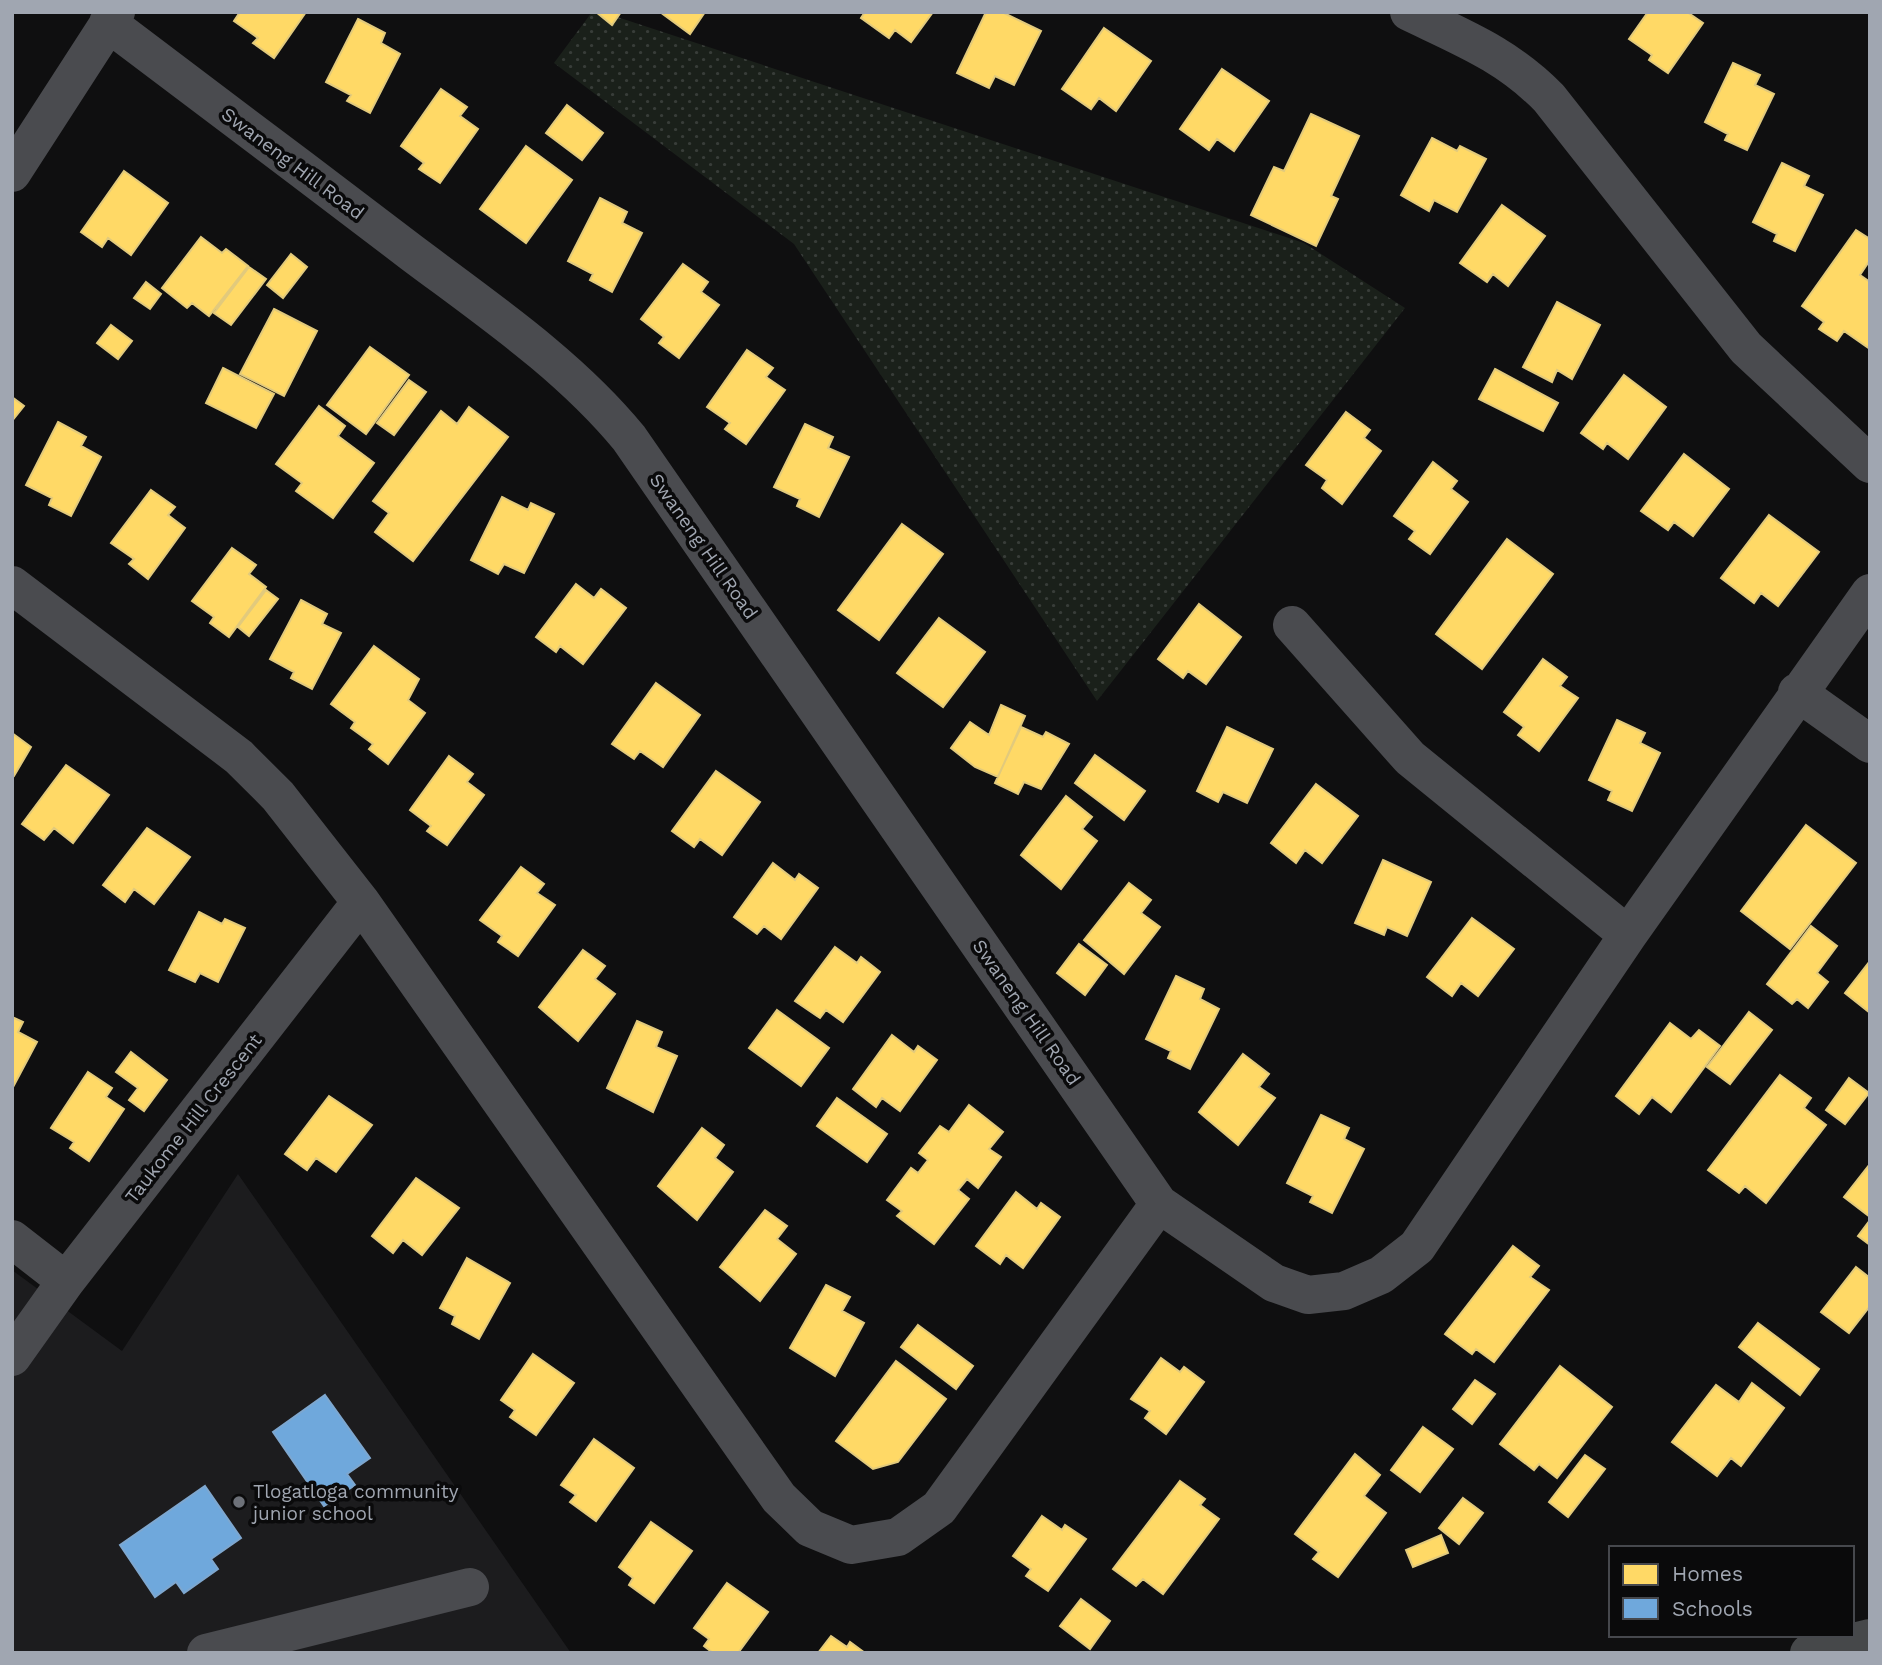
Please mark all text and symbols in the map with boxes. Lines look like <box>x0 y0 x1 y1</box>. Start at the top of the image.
street label: Swaneng Hill Road <box>217 102 369 224</box>
street label: Swaneng Hill Road <box>645 469 762 624</box>
street label: Swaneng Hill Road <box>968 935 1085 1090</box>
street label: Taukome Hill Crescent <box>120 1029 267 1208</box>
place label: Tlogatloga community junior school <box>251 1480 459 1525</box>
marker: Tlogatloga community junior school <box>231 1494 247 1510</box>
legend <box>1609 1546 1854 1637</box>
text: Homes <box>1672 1561 1743 1586</box>
text: Schools <box>1672 1596 1753 1621</box>

